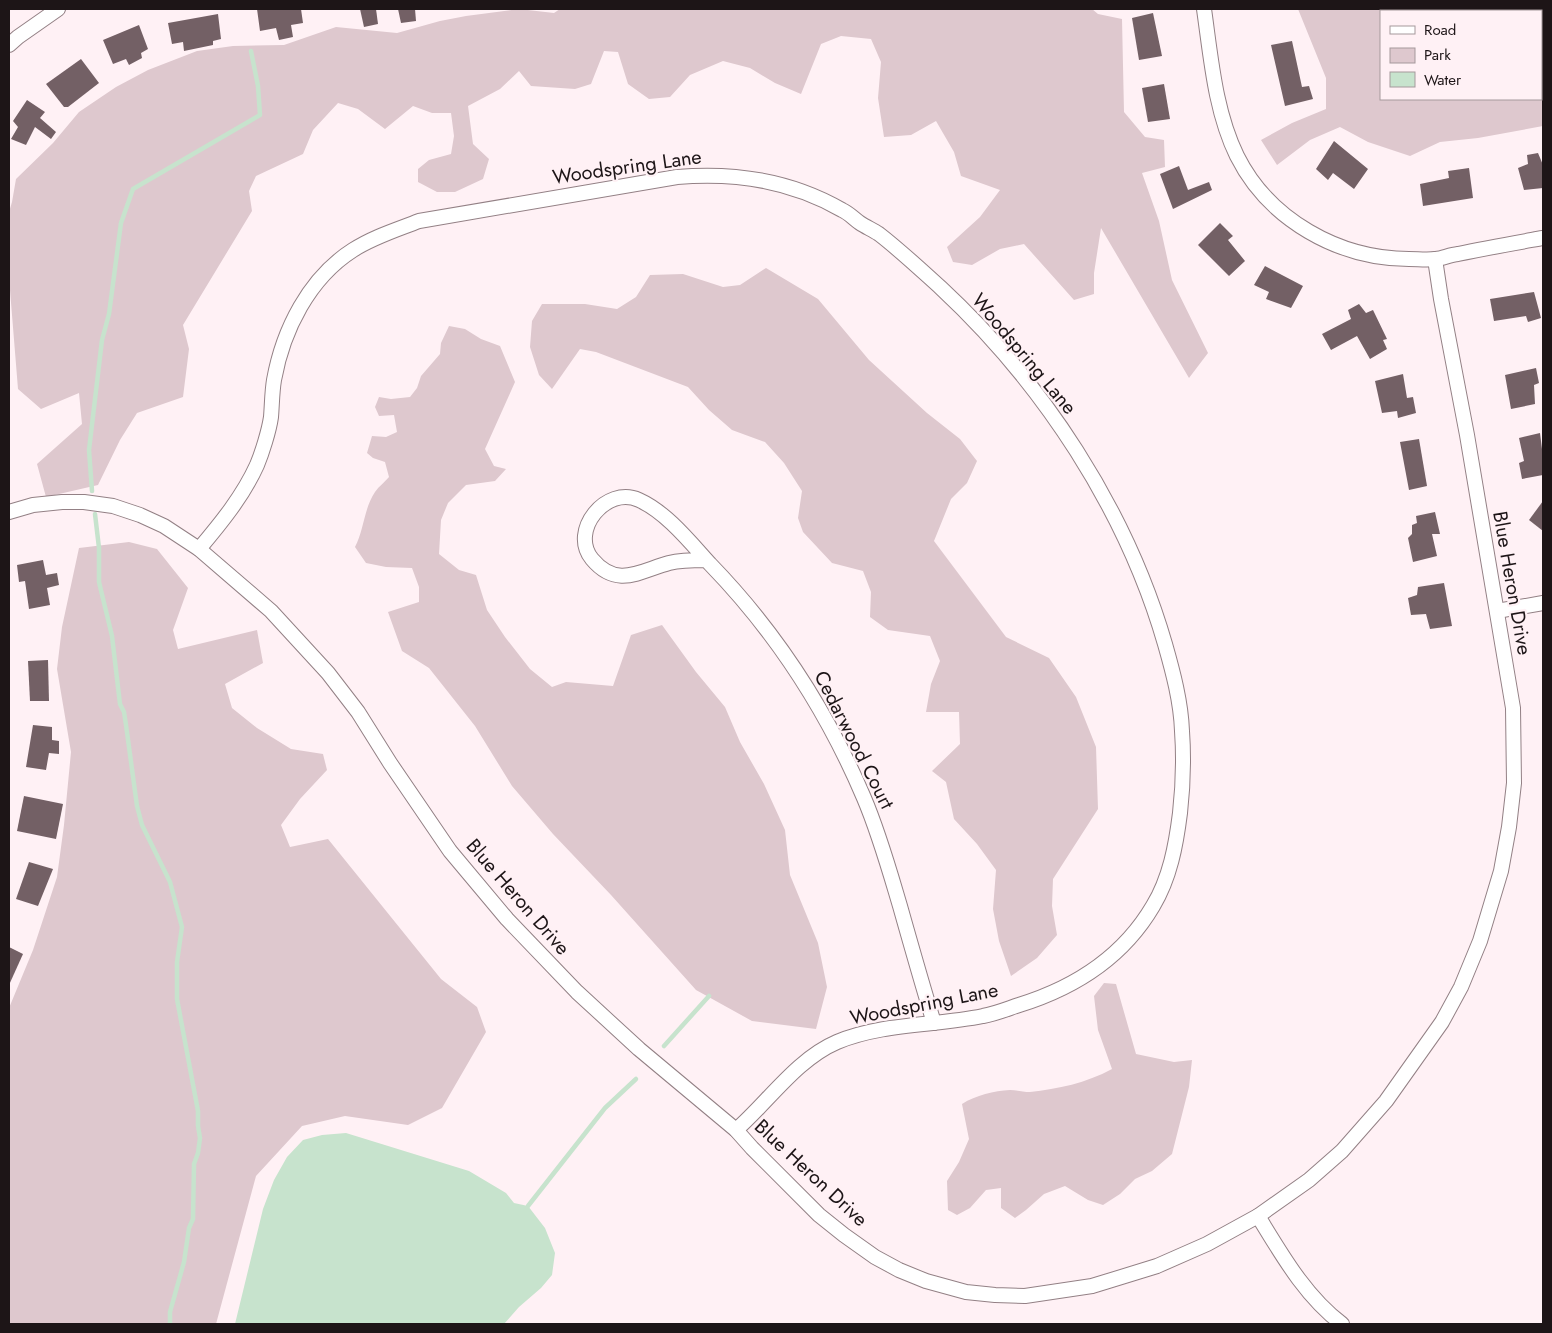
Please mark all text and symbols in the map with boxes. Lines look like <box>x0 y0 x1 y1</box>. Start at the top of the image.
legend <box>1380 10 1542 100</box>
text: Road <box>1424 19 1456 41</box>
text: Park <box>1424 44 1451 66</box>
text: Water <box>1424 69 1462 91</box>
street label: Woodspring Lane <box>551 142 703 192</box>
street label: Woodspring Lane <box>965 287 1083 421</box>
street label: Blue Heron Drive <box>1485 509 1539 657</box>
street label: Cedarwood Court <box>807 666 901 814</box>
street label: Blue Heron Drive <box>459 833 577 961</box>
street label: Woodspring Lane <box>847 975 1001 1033</box>
street label: Blue Heron Drive <box>748 1113 874 1233</box>

